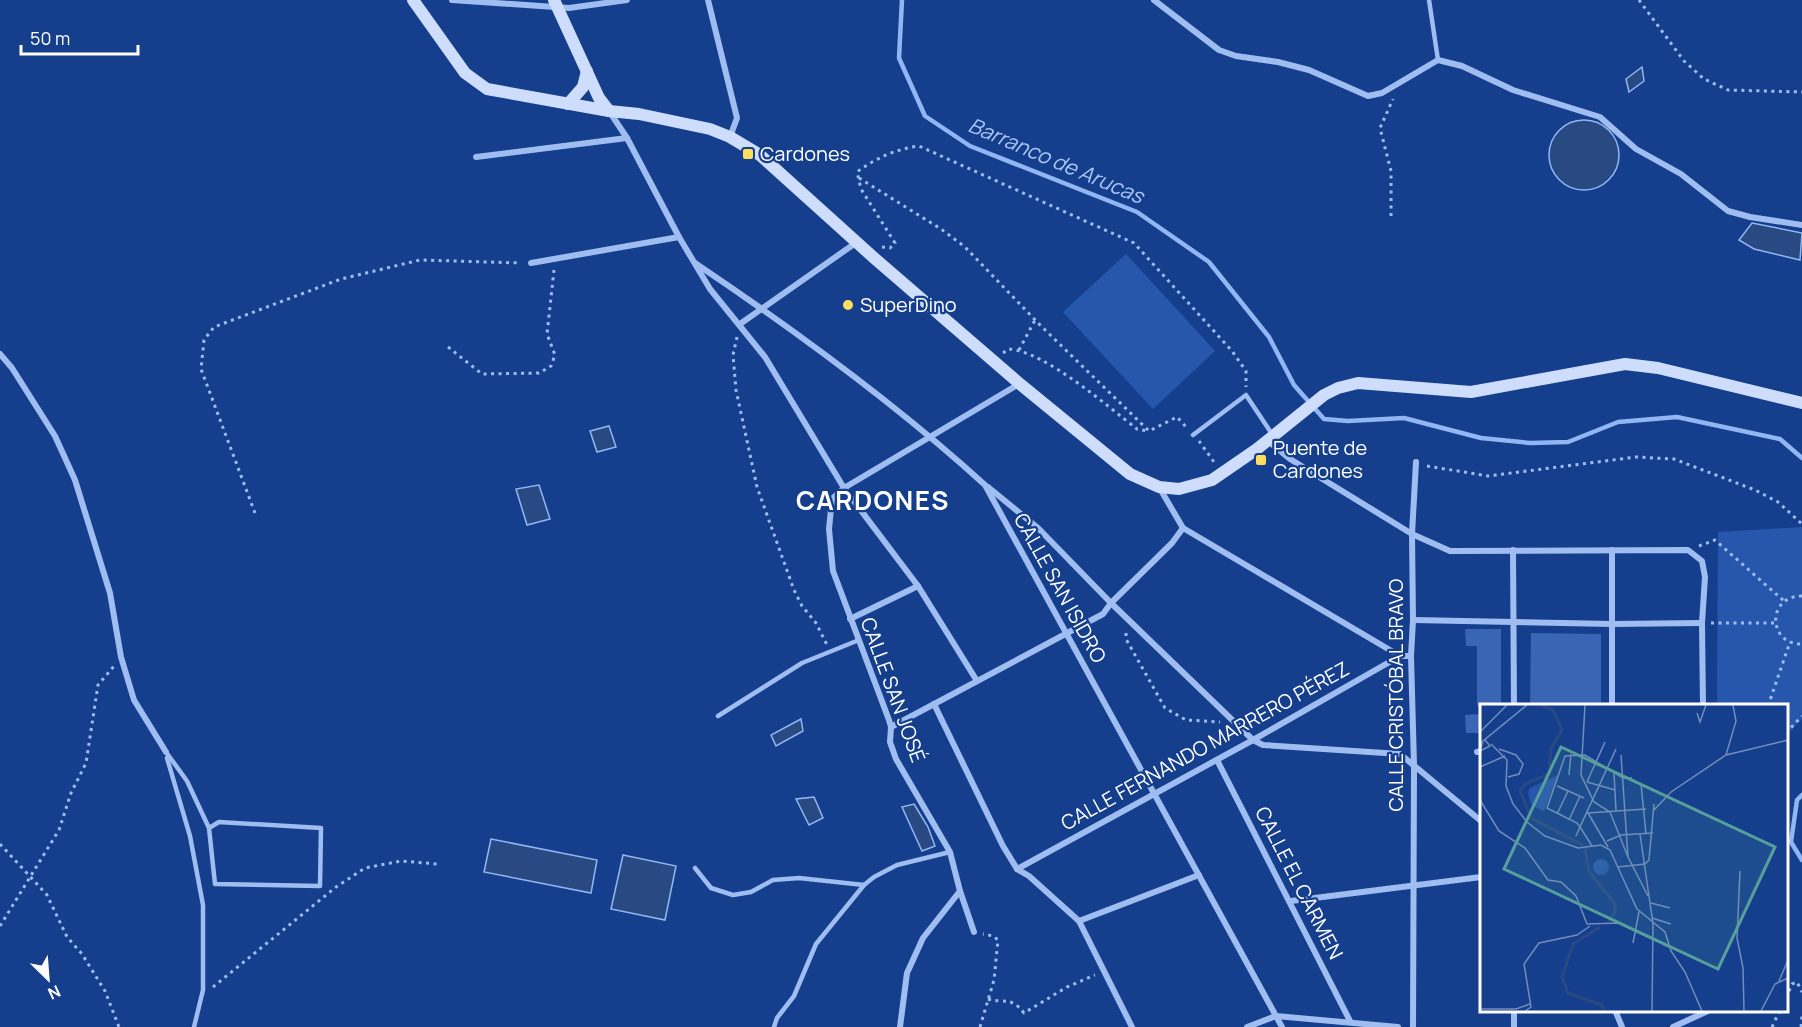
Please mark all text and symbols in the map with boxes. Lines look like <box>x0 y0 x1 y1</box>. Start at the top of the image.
scale bar <box>21 18 138 56</box>
text: 50 m <box>30 26 70 50</box>
water label: Barranco de Arucas <box>964 111 1150 210</box>
place label: Cardones <box>760 140 850 167</box>
marker: Cardones <box>741 147 755 161</box>
place label: SuperDino <box>860 291 957 318</box>
marker: SuperDino <box>841 298 855 312</box>
place label: Puente de Cardones <box>1273 434 1367 484</box>
marker: Puente de Cardones <box>1254 453 1268 467</box>
district label: CARDONES <box>796 482 950 518</box>
street label: CALLE SAN ISIDRO <box>1008 508 1113 667</box>
street label: CALLE CRISTÓBAL BRAVO <box>1382 578 1409 812</box>
street label: CALLE SAN JOSÉ <box>855 614 932 766</box>
street label: CALLE FERNANDO MARRERO PÉREZ <box>1056 655 1354 836</box>
inset map <box>1480 704 1787 1012</box>
street label: CALLE EL CARMEN <box>1249 802 1350 964</box>
north arrow <box>18 949 78 1009</box>
text: N <box>44 980 64 1005</box>

